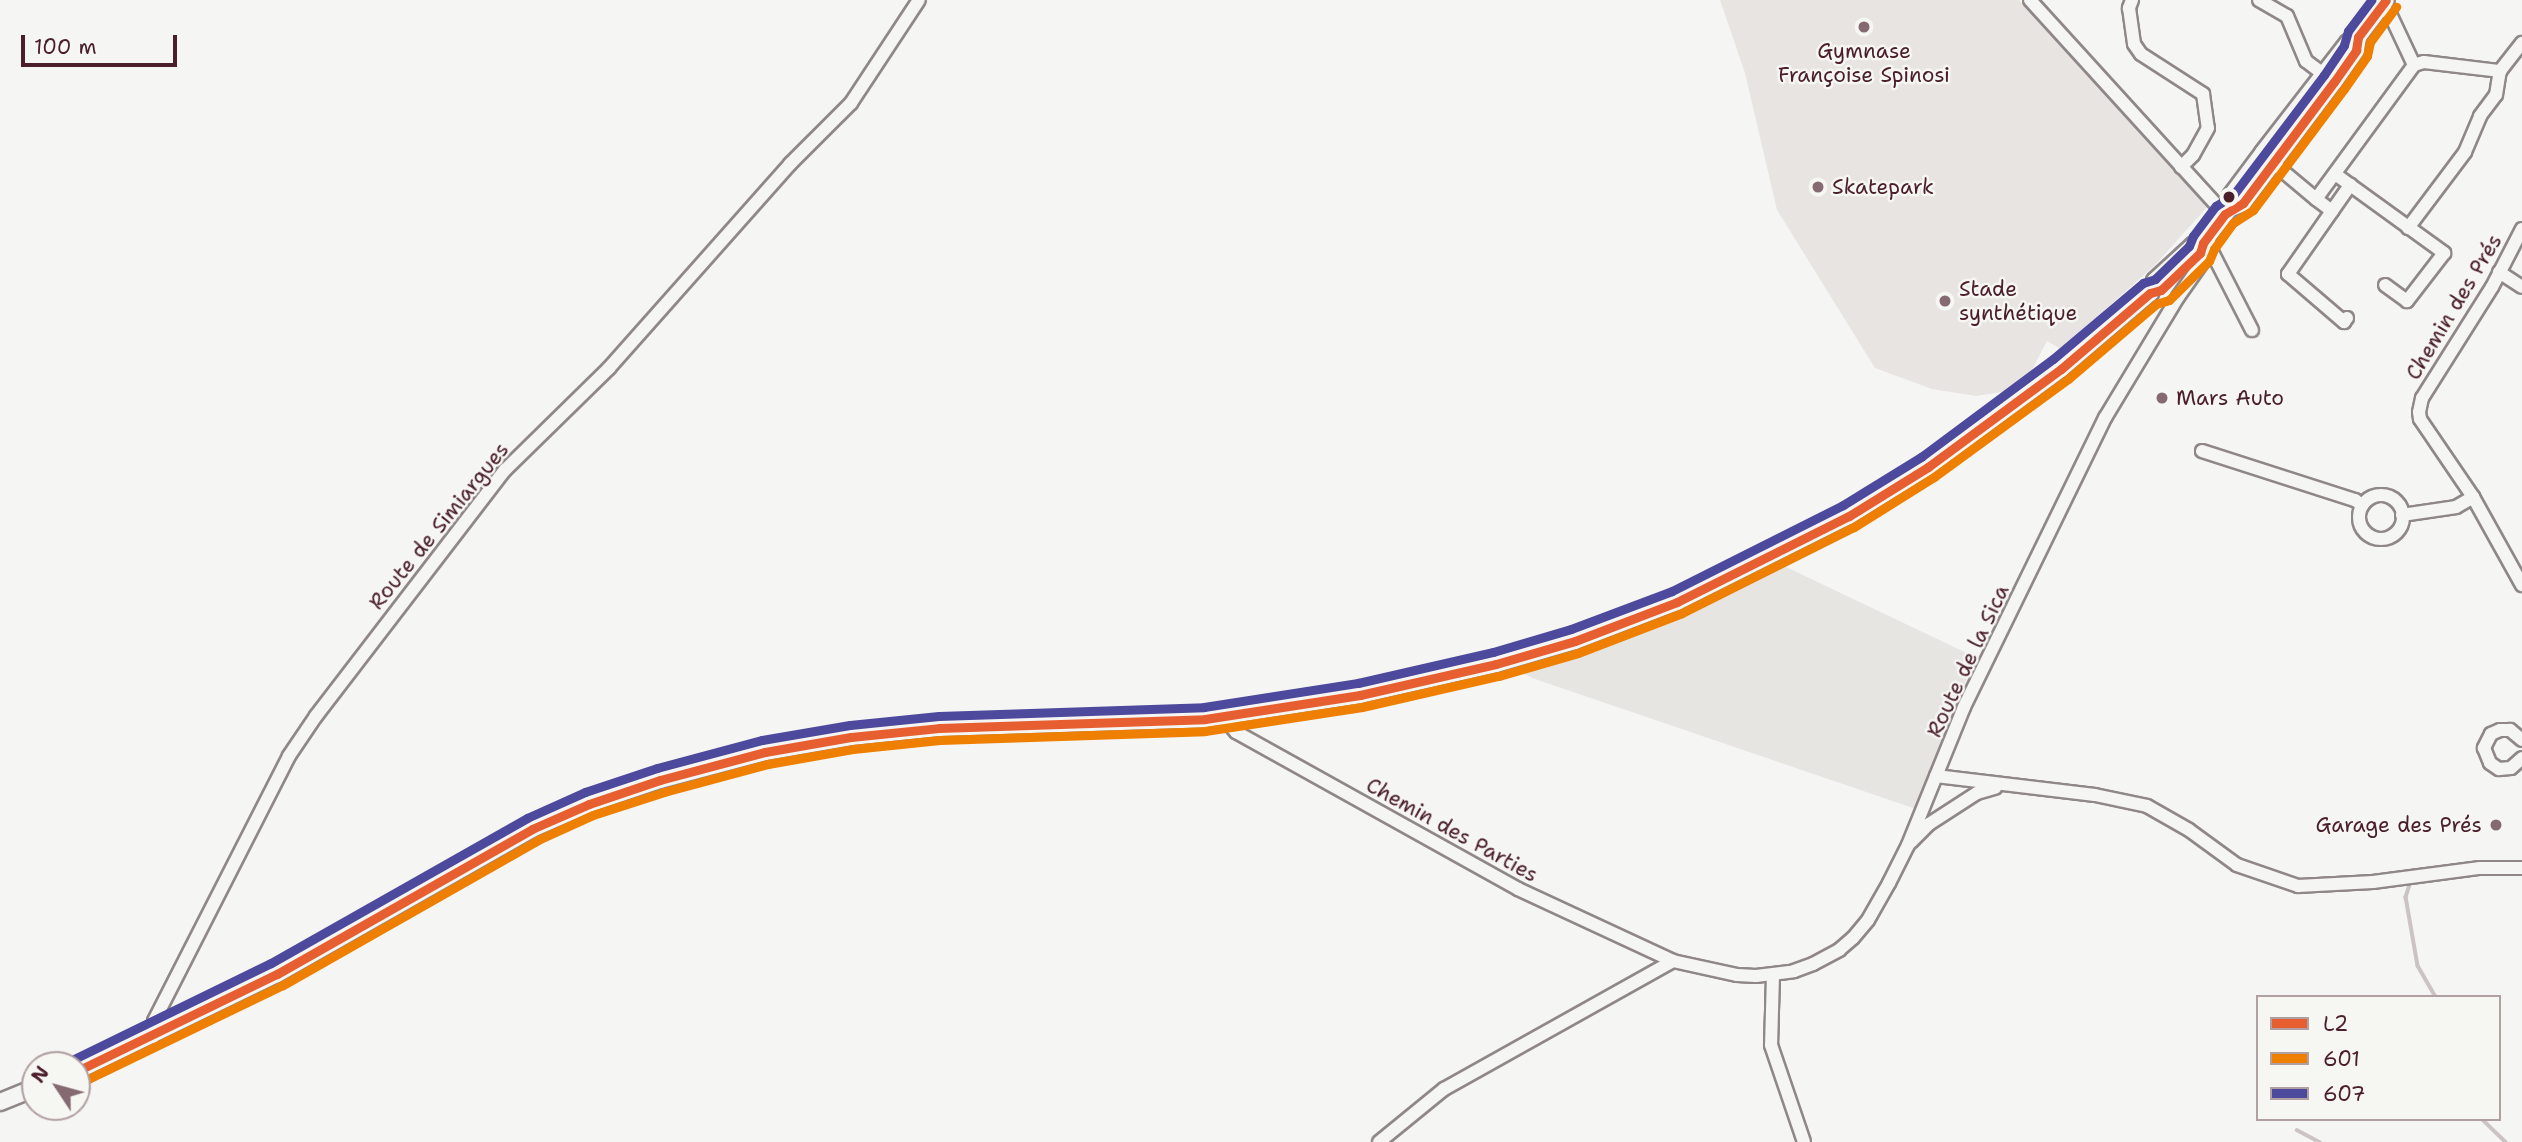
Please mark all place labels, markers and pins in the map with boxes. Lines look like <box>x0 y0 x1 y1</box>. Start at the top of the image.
marker: Gymnase Françoise Spinosi <box>1856 19 1872 35</box>
place label: Gymnase Françoise Spinosi <box>1778 38 1950 88</box>
place label: Skatepark <box>1832 174 1934 200</box>
marker: Skatepark <box>1810 179 1826 195</box>
unlabelled marker <box>2222 190 2236 204</box>
place label: Stade synthétique <box>1959 276 2077 326</box>
marker: Stade synthétique <box>1937 293 1953 309</box>
place label: Mars Auto <box>2176 385 2284 411</box>
marker: Mars Auto <box>2154 390 2170 406</box>
place label: Garage des Prés <box>2315 812 2482 838</box>
marker: Garage des Prés <box>2488 817 2504 833</box>

